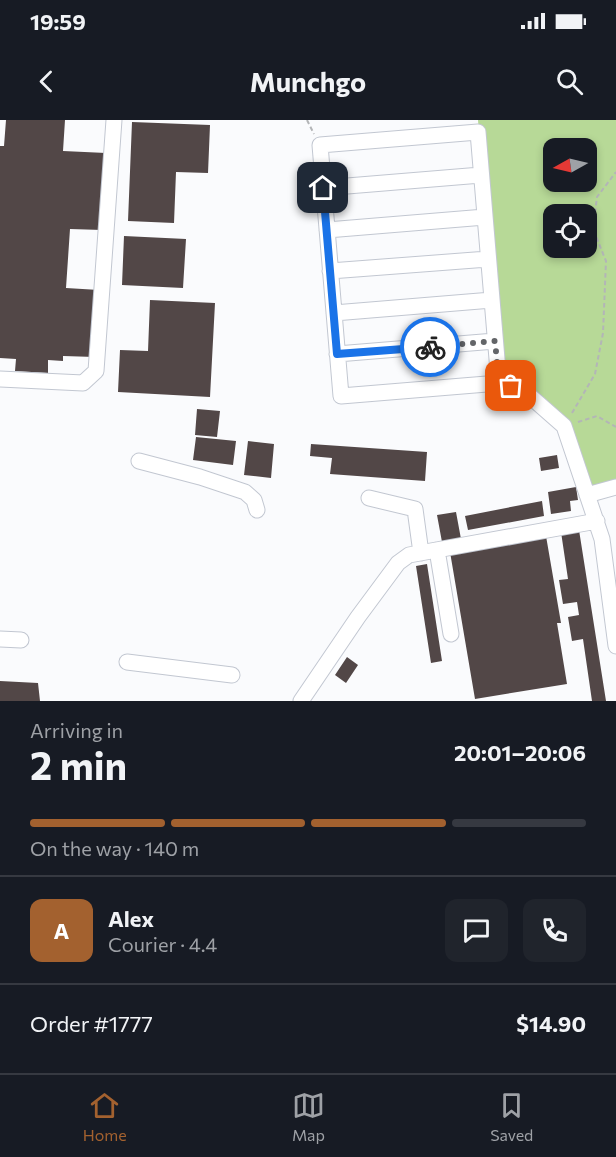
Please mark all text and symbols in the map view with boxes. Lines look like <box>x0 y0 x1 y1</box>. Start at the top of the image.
text: 19:59 <box>30 8 86 35</box>
icon: back <box>30 65 63 98</box>
text: Munchgo <box>250 65 366 98</box>
icon: search <box>553 65 586 98</box>
north arrow <box>543 138 597 192</box>
map controls <box>543 138 597 258</box>
pin <box>297 162 348 213</box>
icon: home <box>306 171 339 204</box>
button: locate <box>543 204 597 258</box>
courier <box>400 317 460 377</box>
icon: bike <box>414 331 447 364</box>
pin <box>485 360 536 411</box>
icon: bag <box>494 369 527 402</box>
text: Arriving in <box>30 718 123 742</box>
text: 20:01–20:06 <box>454 739 586 766</box>
text: 2 min <box>30 740 127 788</box>
text: On the way · 140 m <box>30 836 199 860</box>
button: chat <box>445 899 508 962</box>
button: phone <box>523 899 586 962</box>
text: Alex <box>108 905 154 932</box>
text: A <box>54 917 69 944</box>
text: Courier · 4.4 <box>108 932 217 956</box>
text: Order #1777 <box>30 1010 153 1037</box>
text: $14.90 <box>516 1010 586 1037</box>
tab: Home <box>83 1089 127 1144</box>
tab: Map <box>292 1089 325 1144</box>
tab: Saved <box>490 1089 533 1144</box>

